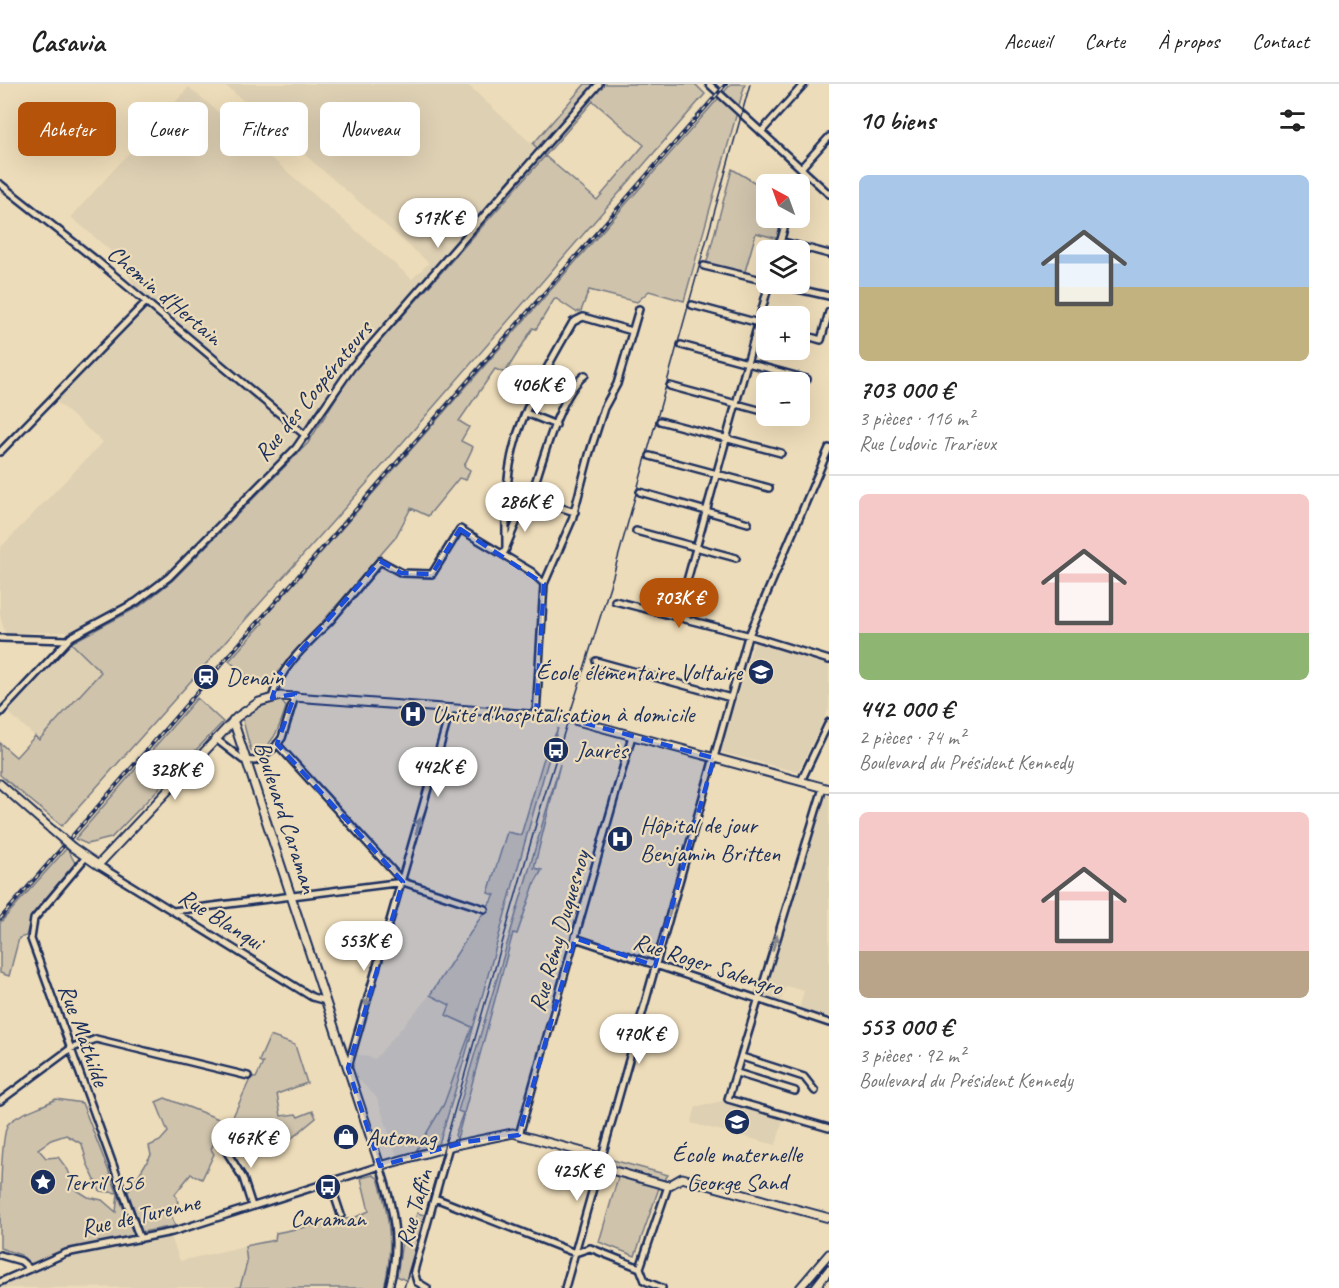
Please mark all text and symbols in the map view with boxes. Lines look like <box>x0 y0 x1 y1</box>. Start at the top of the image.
text: Casavia <box>30 24 104 59</box>
text: Accueil <box>1004 28 1052 54</box>
text: Carte <box>1085 28 1125 54</box>
text: À propos <box>1158 28 1219 54</box>
text: Contact <box>1252 28 1309 54</box>
chip: Acheter <box>18 102 116 156</box>
chip: Louer <box>128 102 208 156</box>
chip: Filtres <box>220 102 308 156</box>
chip: Nouveau <box>320 102 420 156</box>
text: 10 biens <box>859 104 935 137</box>
icon: filters <box>1276 104 1309 137</box>
north arrow <box>756 174 810 228</box>
map controls <box>756 174 810 426</box>
pin: 517K € <box>389 198 487 249</box>
text: 517K € <box>413 205 463 230</box>
icon: home <box>1030 214 1138 322</box>
street label: Chemin d'Hertain <box>101 238 230 353</box>
button: layers <box>756 240 810 294</box>
button: + <box>756 306 810 360</box>
street label: Rue des Coopérateurs <box>247 313 380 467</box>
pin: 406K € <box>488 365 586 416</box>
text: 406K € <box>511 372 563 397</box>
button: − <box>756 372 810 426</box>
text: 703 000 € <box>859 373 953 406</box>
text: 3 pièces · 116 m² <box>859 406 974 431</box>
text: Rue Ludovic Trarieux <box>859 431 996 456</box>
pin: 286K € <box>476 482 574 533</box>
text: 286K € <box>499 489 551 514</box>
icon: home <box>1030 533 1138 641</box>
pin: 703K € <box>630 578 728 629</box>
text: 703K € <box>654 585 704 610</box>
place label: École élémentaire Voltaire <box>536 657 744 687</box>
school or university icon: École élémentaire Voltaire <box>746 657 776 687</box>
station icon: Denain <box>191 662 221 692</box>
place label: Denain <box>226 662 284 692</box>
text: 442 000 € <box>859 692 953 725</box>
hospital icon: Unité d'hospitalisation à domicile <box>398 699 428 729</box>
place label: Unité d'hospitalisation à domicile <box>432 699 697 729</box>
text: 2 pièces · 74 m² <box>859 725 965 750</box>
bus stop icon: Jaurès <box>541 735 571 765</box>
place label: Jaurès <box>575 735 630 765</box>
street label: Boulevard Caraman <box>247 737 325 898</box>
pin: 442K € <box>389 747 487 798</box>
pin: 328K € <box>126 750 224 801</box>
text: Boulevard du Président Kennedy <box>859 750 1073 775</box>
text: 442K € <box>413 754 464 779</box>
text: 328K € <box>150 757 201 782</box>
place label: Hôpital de jour Benjamin Britten <box>640 810 780 868</box>
one-way arrow <box>414 817 423 835</box>
hospital icon: Hôpital de jour Benjamin Britten <box>605 824 635 854</box>
street label: Rue Rémy Duquesnoy <box>522 845 597 1015</box>
icon: home <box>1030 851 1138 959</box>
street label: Rue Blanqui <box>173 881 271 958</box>
one-way arrow <box>667 900 676 918</box>
pin: 553K € <box>315 921 413 972</box>
street label: Rue Roger Salengro <box>630 926 788 1003</box>
text: 553K € <box>339 928 389 953</box>
one-way arrow <box>771 934 780 952</box>
street label: Rue Mathilde <box>52 980 117 1092</box>
one-way arrow <box>363 990 372 1008</box>
text: 553 000 € <box>859 1010 953 1043</box>
pin: 470K € <box>590 1014 688 1065</box>
text: 470K € <box>614 1021 664 1046</box>
text: 3 pièces · 92 m² <box>859 1043 965 1068</box>
text: Boulevard du Président Kennedy <box>859 1068 1073 1093</box>
school or university icon: École maternelle George Sand <box>722 1107 752 1137</box>
pin: 467K € <box>202 1118 300 1169</box>
shop icon: Automag <box>331 1122 361 1152</box>
place label: Automag <box>366 1122 438 1152</box>
text: 467K € <box>225 1125 277 1150</box>
place label: École maternelle George Sand <box>672 1139 804 1197</box>
pin: 425K € <box>528 1151 626 1202</box>
text: 425K € <box>552 1158 602 1183</box>
street label: Rue Taffin <box>389 1164 440 1250</box>
place icon: Terril 156 <box>28 1167 58 1197</box>
place label: Terril 156 <box>63 1167 145 1197</box>
bus stop icon: Caraman <box>313 1172 343 1202</box>
street label: Rue de Turenne <box>78 1186 205 1243</box>
place label: Caraman <box>290 1203 367 1233</box>

